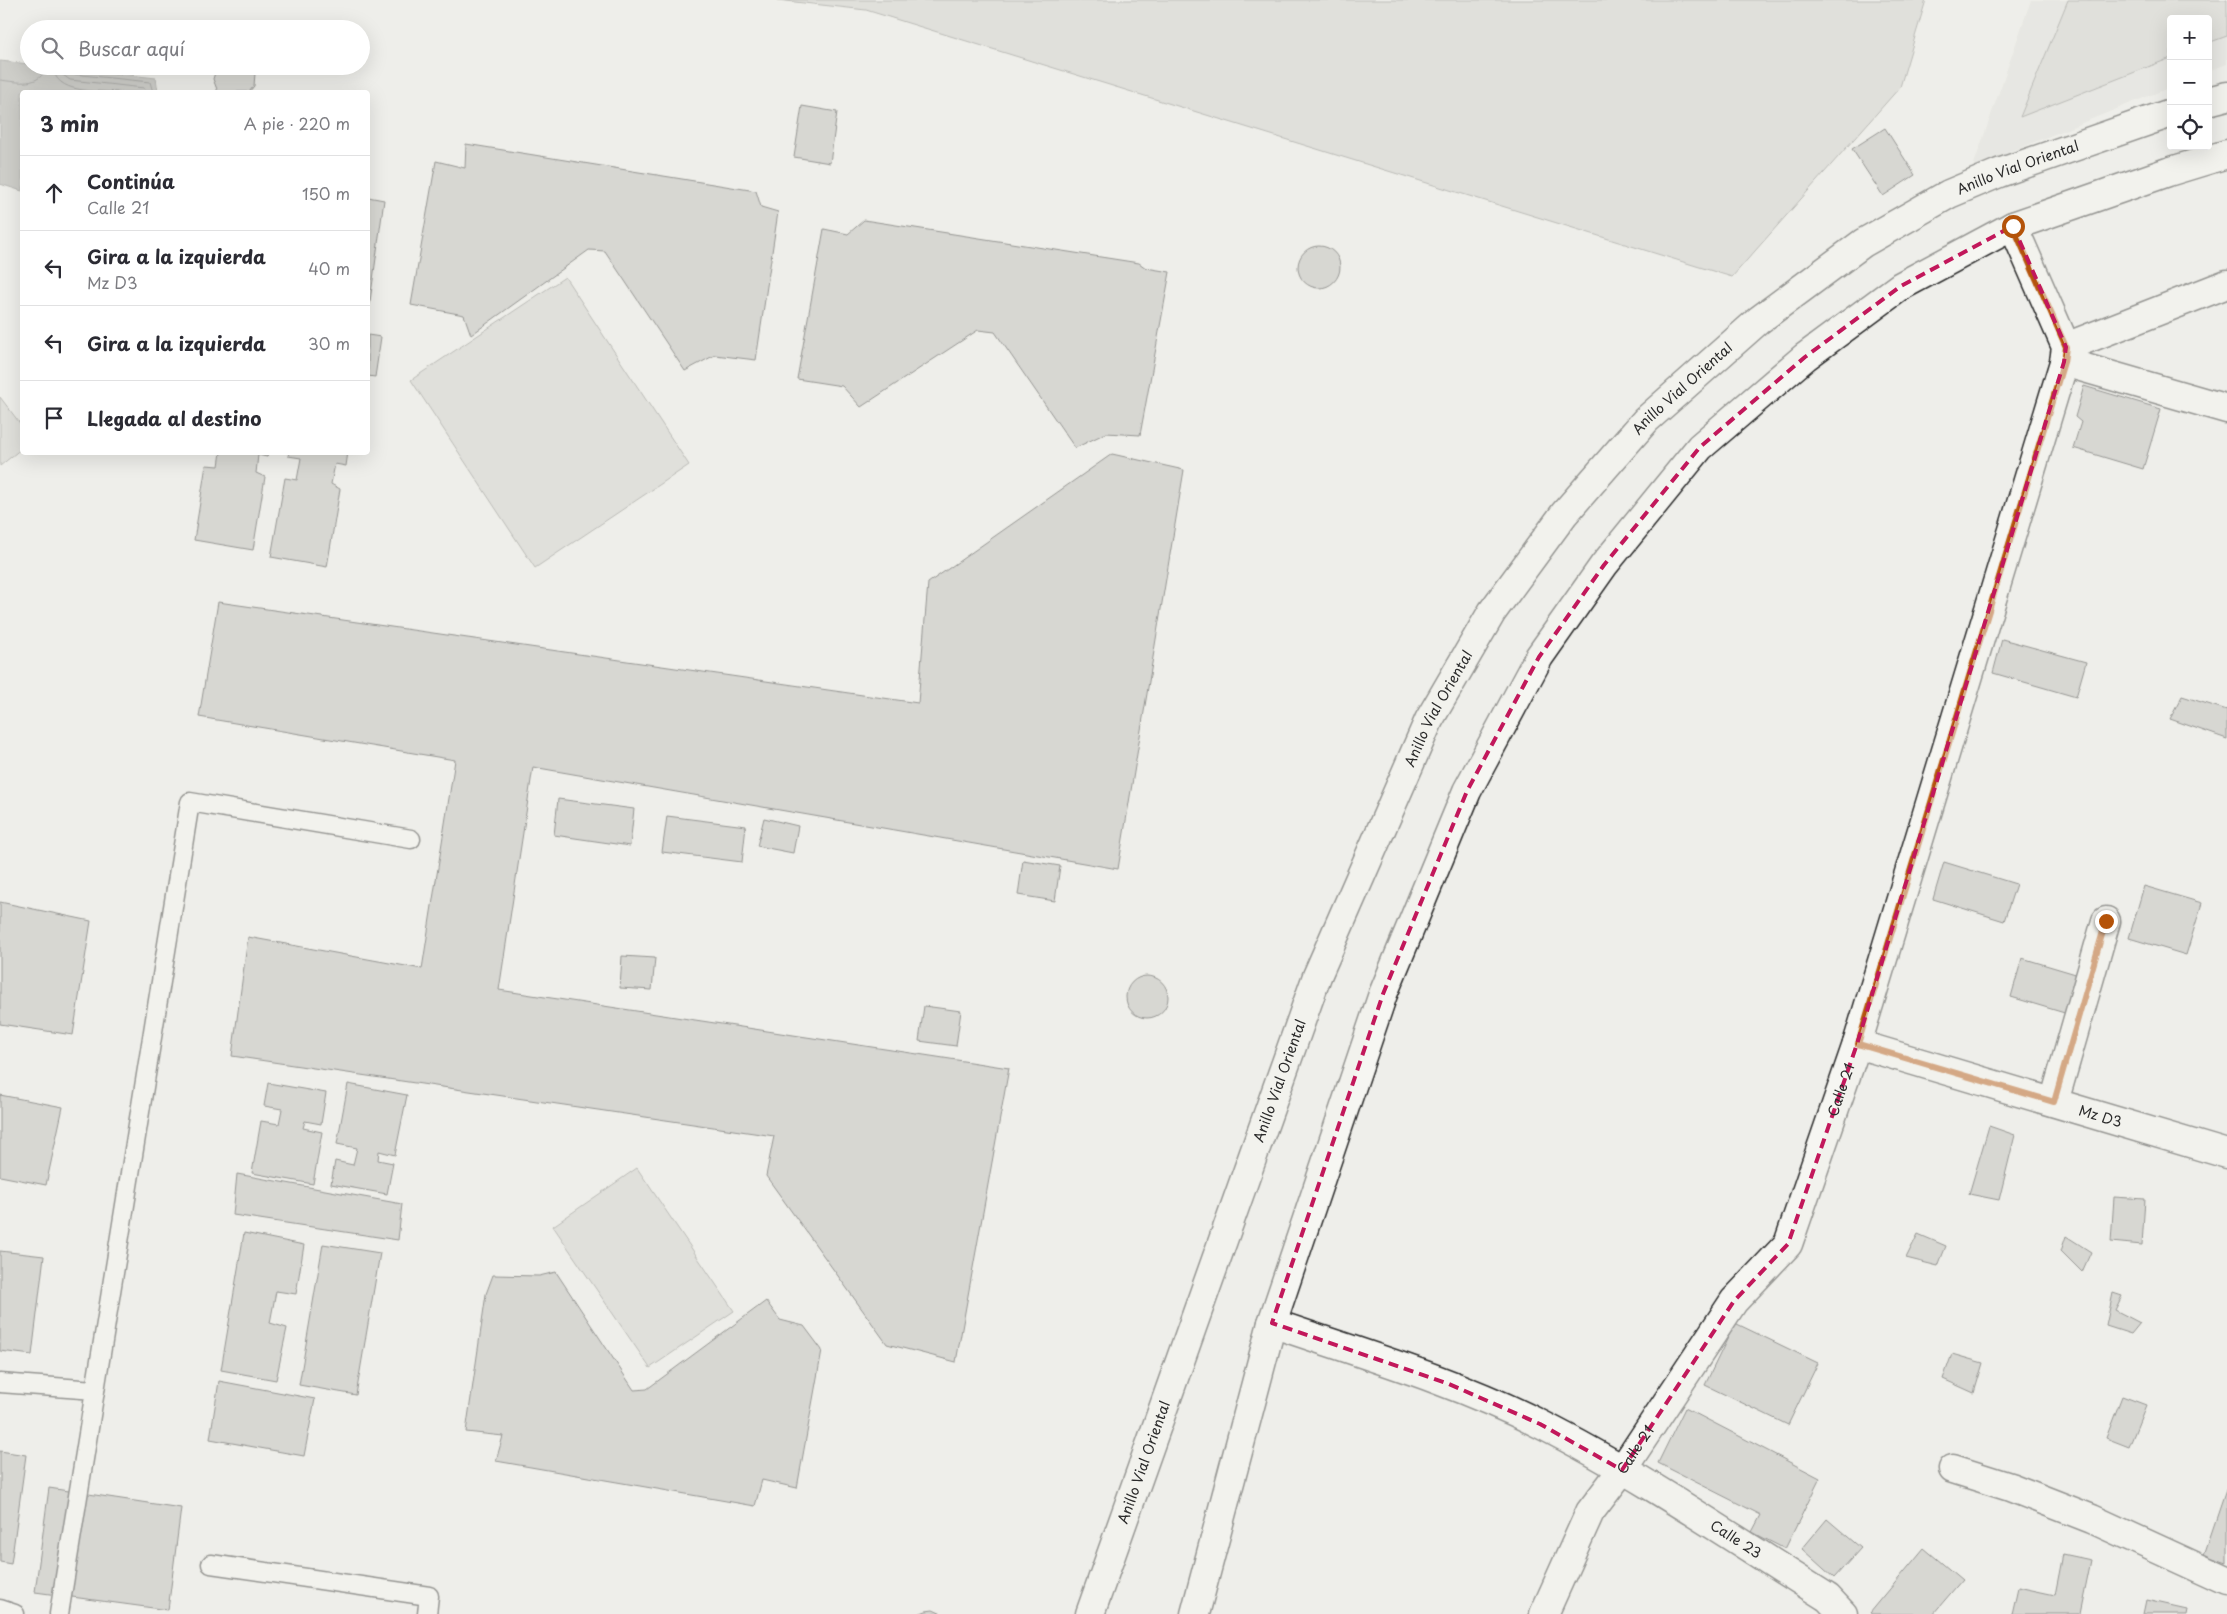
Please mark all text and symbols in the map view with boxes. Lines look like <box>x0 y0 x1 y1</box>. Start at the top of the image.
map controls <box>2167 15 2212 150</box>
button: + <box>2167 15 2212 60</box>
search box <box>20 20 370 75</box>
icon: search <box>38 34 66 62</box>
text: Buscar aquí <box>78 34 185 62</box>
button: − <box>2167 60 2212 105</box>
button: locate <box>2167 105 2212 150</box>
text: 3 min <box>40 107 99 139</box>
text: A pie · 220 m <box>244 111 350 135</box>
street label: Anillo Vial Oriental <box>1953 135 2082 200</box>
text: Continúa <box>87 167 175 195</box>
icon: ahead <box>40 179 68 207</box>
text: 150 m <box>302 181 350 205</box>
text: Calle 21 <box>87 195 150 219</box>
route start <box>2002 215 2025 238</box>
text: Gira a la izquierda <box>87 242 266 270</box>
icon: left <box>40 254 68 282</box>
text: 40 m <box>308 256 350 280</box>
text: Mz D3 <box>87 270 138 294</box>
icon: left <box>40 329 68 357</box>
text: Gira a la izquierda <box>87 329 266 357</box>
text: 30 m <box>308 331 350 355</box>
street label: Anillo Vial Oriental <box>1627 337 1737 439</box>
icon: arrive <box>40 404 68 432</box>
text: Llegada al destino <box>87 404 261 432</box>
street label: Anillo Vial Oriental <box>1399 646 1477 770</box>
route end <box>2095 910 2118 933</box>
street label: Anillo Vial Oriental <box>1248 1016 1311 1145</box>
street label: Calle 21 <box>1822 1060 1860 1119</box>
street label: Mz D3 <box>2076 1100 2125 1132</box>
street label: Anillo Vial Oriental <box>1112 1398 1175 1526</box>
street label: Calle 21 <box>1611 1421 1659 1478</box>
street label: Calle 23 <box>1706 1515 1766 1563</box>

